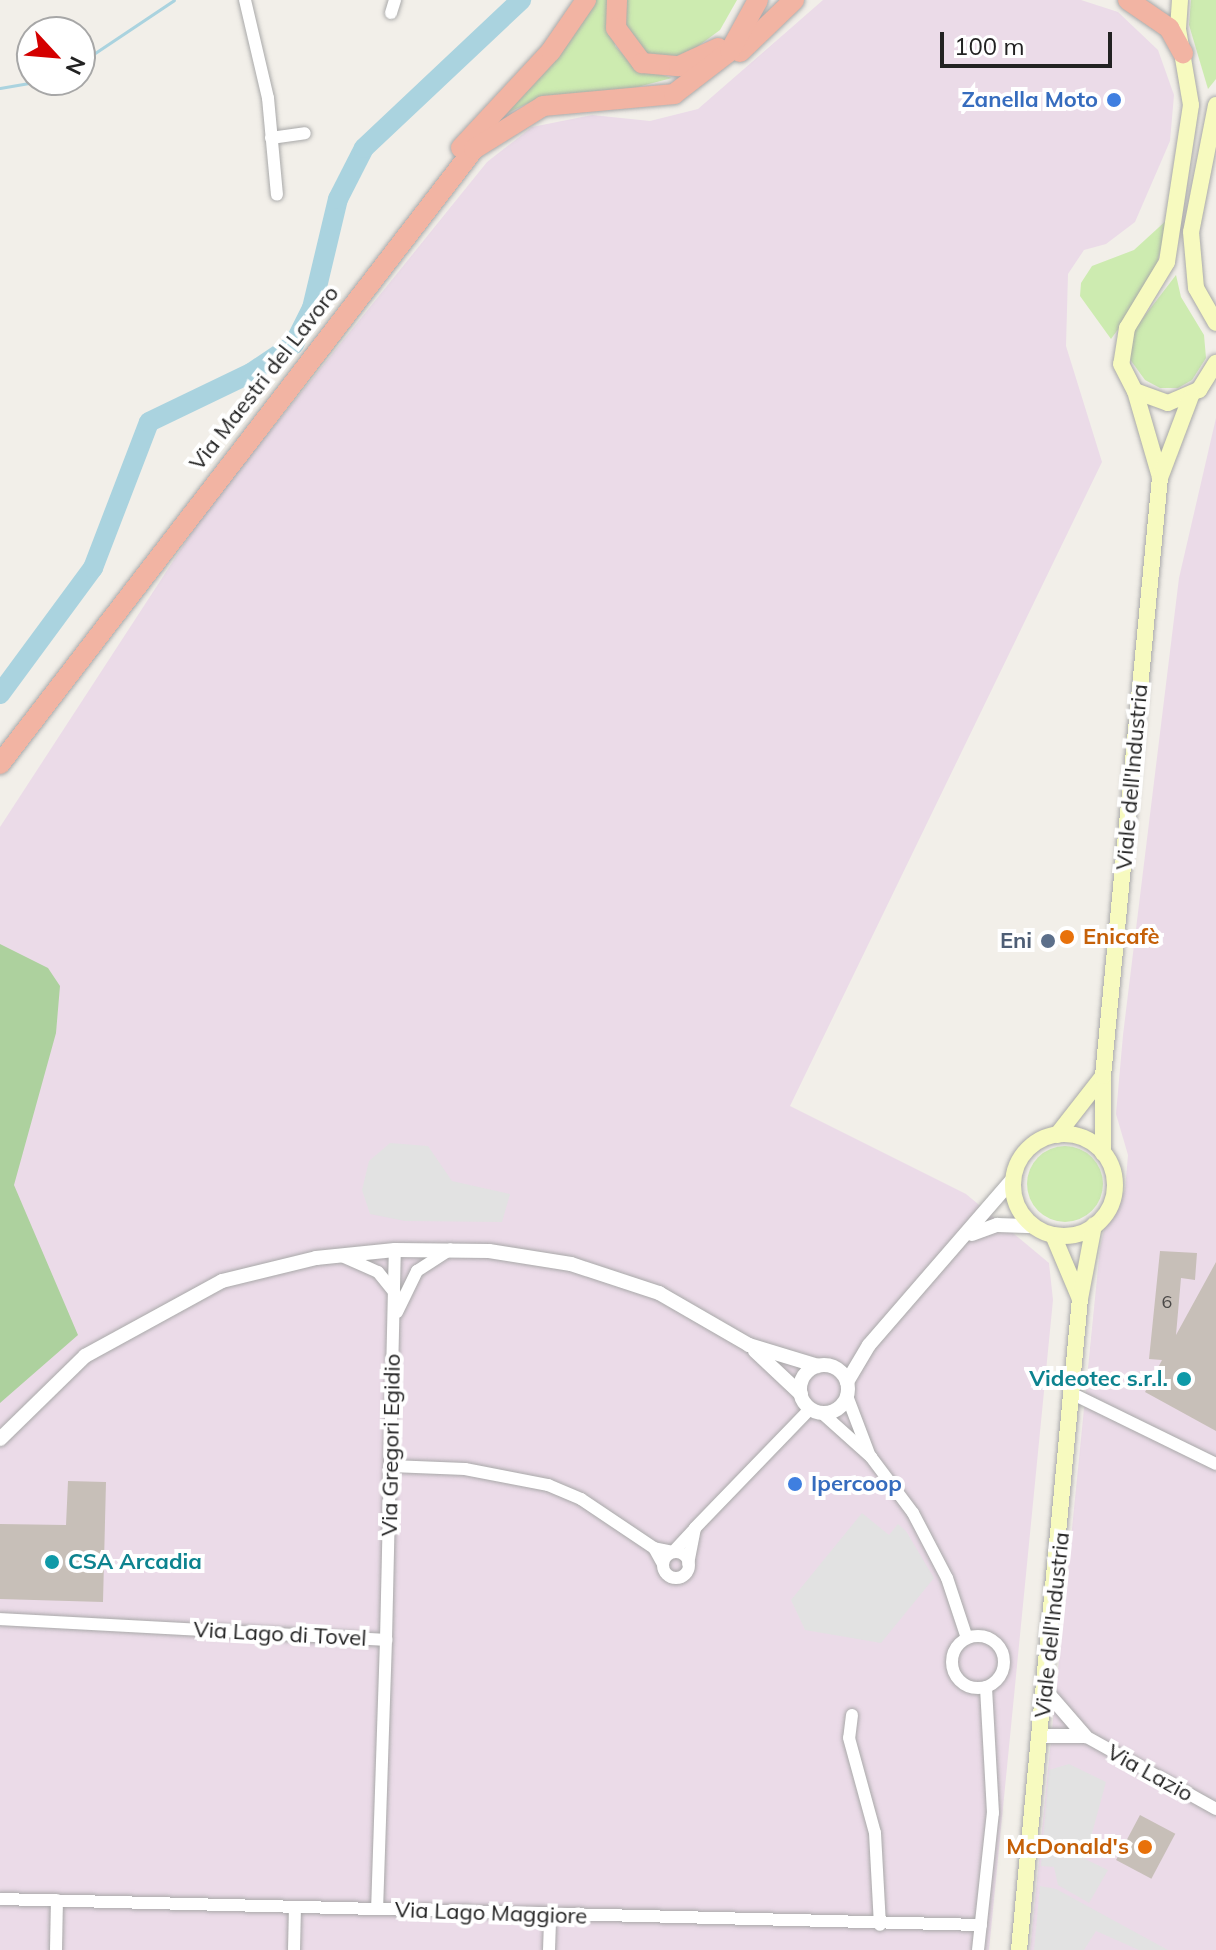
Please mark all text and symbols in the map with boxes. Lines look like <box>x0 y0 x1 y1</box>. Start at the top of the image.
north arrow <box>16 16 96 96</box>
scale bar <box>944 16 1116 66</box>
text: 100 m <box>954 31 1025 61</box>
text: N <box>60 52 92 79</box>
place label: Zanella Moto <box>961 87 1098 113</box>
marker: Zanella Moto <box>1105 91 1123 109</box>
street label: Via Maestri del Lavoro <box>184 281 344 475</box>
street label: Viale dell'Industria <box>1111 683 1153 871</box>
place label: Enicafè <box>1083 924 1160 950</box>
place label: Eni <box>1000 928 1032 954</box>
marker: Enicafè <box>1058 928 1076 946</box>
marker: Eni <box>1039 932 1057 950</box>
house number: 6 <box>1162 1291 1172 1313</box>
street label: Via Gregori Egidio <box>376 1353 406 1537</box>
place label: Videotec s.r.l. <box>1029 1366 1168 1392</box>
marker: Videotec s.r.l. <box>1175 1370 1193 1388</box>
place label: Ipercoop <box>811 1471 902 1497</box>
marker: Ipercoop <box>786 1475 804 1493</box>
street label: Viale dell'Industria <box>1029 1531 1075 1719</box>
place label: CSA Arcadia <box>68 1549 202 1575</box>
marker: CSA Arcadia <box>43 1553 61 1571</box>
street label: Via Lago di Tovel <box>193 1616 367 1652</box>
street label: Via Lazio <box>1103 1739 1197 1807</box>
place label: McDonald's <box>1006 1834 1129 1860</box>
marker: McDonald's <box>1136 1838 1154 1856</box>
street label: Via Lago Maggiore <box>394 1896 588 1930</box>

